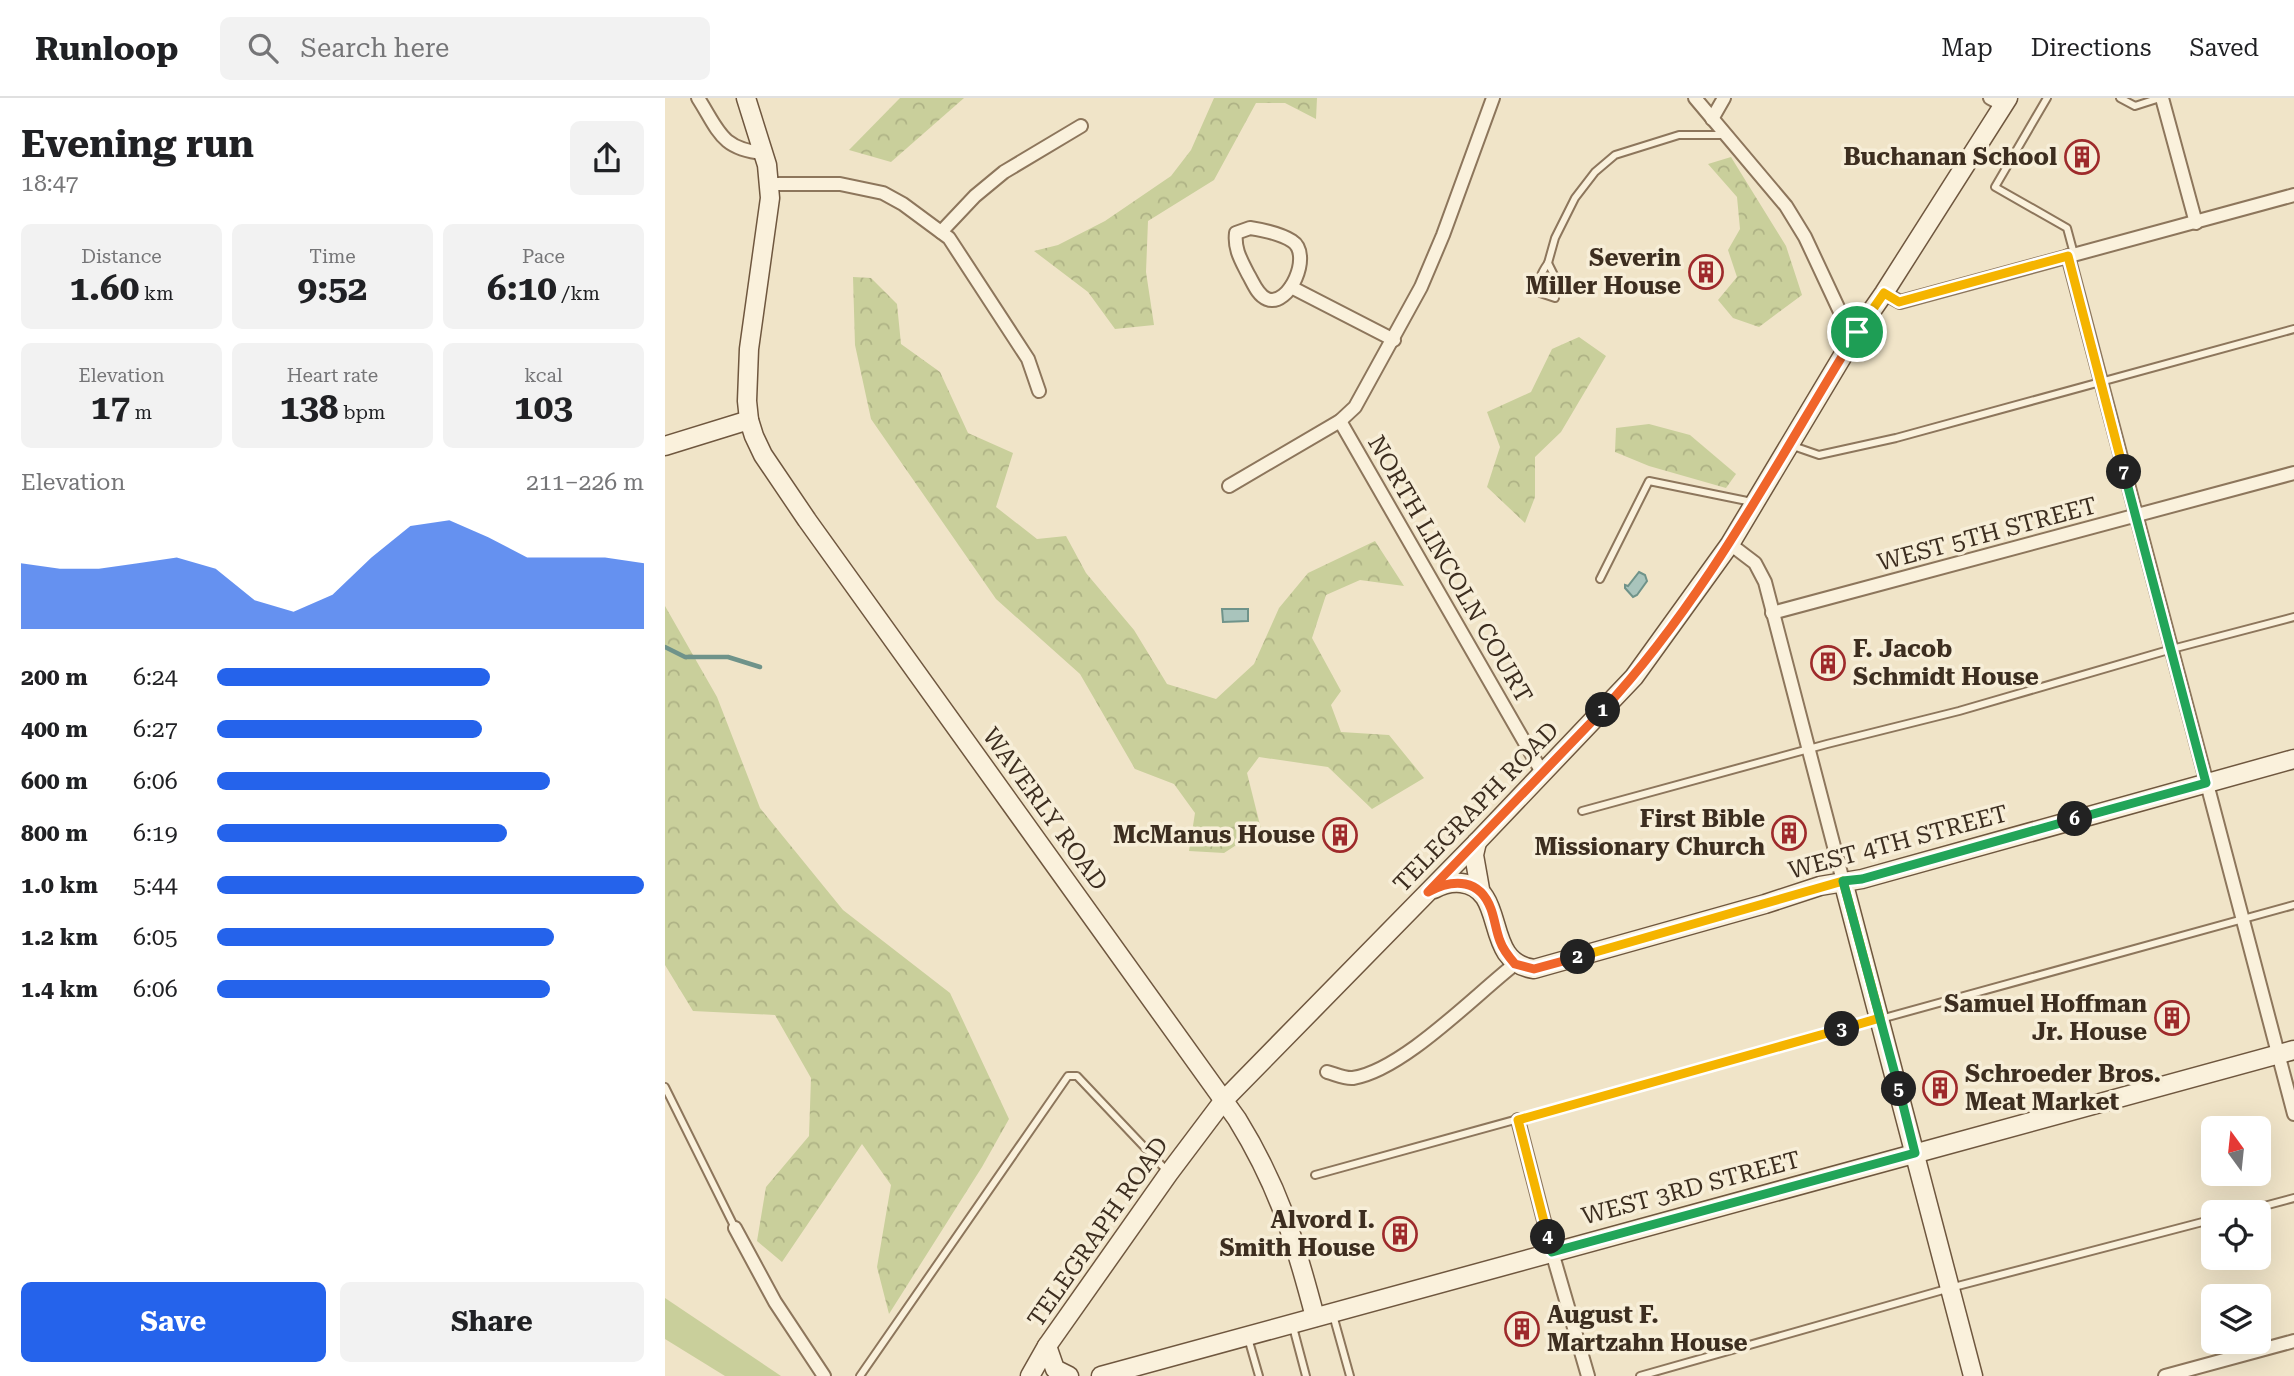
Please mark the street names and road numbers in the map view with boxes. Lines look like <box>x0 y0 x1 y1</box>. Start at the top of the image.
street label: NORTH LINCOLN COURT <box>1362 430 1538 708</box>
street label: WEST 5TH STREET <box>1874 491 2100 577</box>
street label: TELEGRAPH ROAD <box>1388 716 1564 898</box>
street label: WAVERLY ROAD <box>977 722 1113 896</box>
street label: WEST 4TH STREET <box>1785 799 2011 885</box>
street label: TELEGRAPH ROAD <box>1022 1132 1174 1332</box>
street label: WEST 3RD STREET <box>1579 1145 1803 1231</box>

